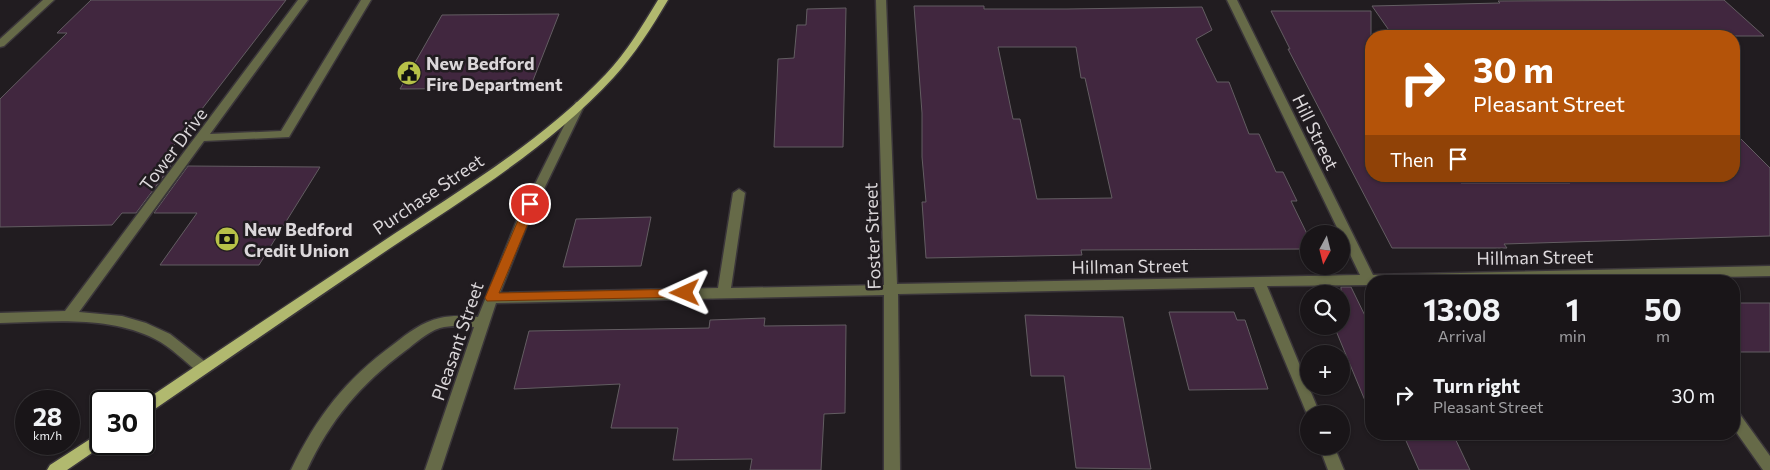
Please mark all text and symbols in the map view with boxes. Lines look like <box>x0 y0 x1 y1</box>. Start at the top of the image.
text: 30 m <box>1473 47 1554 90</box>
icon: right <box>1390 50 1455 115</box>
place label: New Bedford Fire Department <box>426 52 563 95</box>
public building icon: New Bedford Fire Department <box>396 60 422 86</box>
text: Pleasant Street <box>1473 90 1625 117</box>
street label: Hill Street <box>1288 91 1344 173</box>
street label: Tower Drive <box>135 103 211 195</box>
icon: arrive <box>1444 145 1472 173</box>
text: Then <box>1390 148 1434 171</box>
street label: Purchase Street <box>368 149 488 239</box>
street label: Foster Street <box>859 182 885 290</box>
pin <box>509 183 551 225</box>
icon: arrive <box>516 190 544 218</box>
place label: New Bedford Credit Union <box>244 218 353 261</box>
north arrow <box>1300 225 1350 275</box>
map controls <box>1300 225 1350 455</box>
bank icon: New Bedford Credit Union <box>214 226 240 252</box>
street label: Hillman Street <box>1476 245 1594 269</box>
street label: Hillman Street <box>1071 254 1189 278</box>
position arrow <box>658 266 710 318</box>
street label: Pleasant Street <box>426 279 488 403</box>
button: search <box>1300 285 1350 335</box>
text: 13:08 <box>1423 290 1501 327</box>
text: 1 <box>1566 290 1579 327</box>
text: 50 <box>1644 290 1682 327</box>
text: Arrival <box>1438 326 1486 345</box>
text: min <box>1559 326 1586 345</box>
text: m <box>1656 326 1670 345</box>
button: + <box>1300 345 1350 395</box>
text: Turn right <box>1433 374 1520 397</box>
icon: right <box>1390 381 1418 409</box>
text: 30 m <box>1672 384 1715 407</box>
speed limit sign: 30 <box>90 390 155 455</box>
text: Pleasant Street <box>1433 397 1544 416</box>
text: 28 <box>33 401 62 431</box>
button: − <box>1300 405 1350 455</box>
text: km/h <box>33 428 62 442</box>

